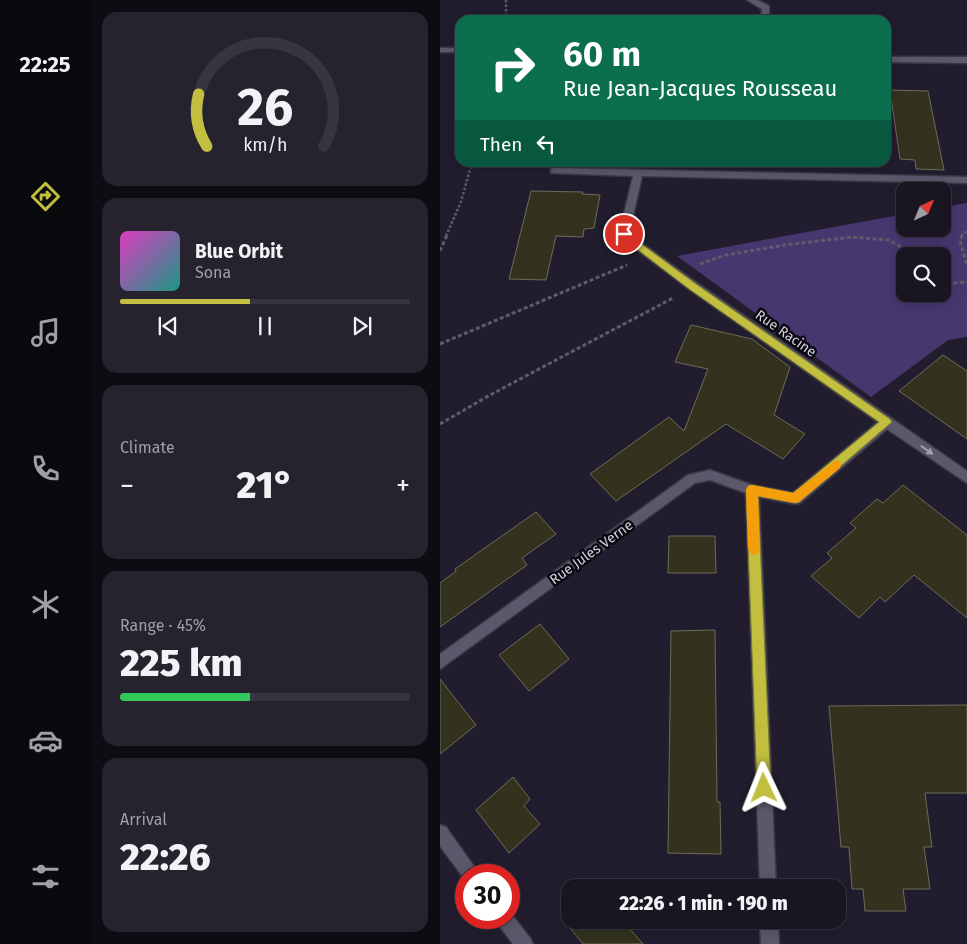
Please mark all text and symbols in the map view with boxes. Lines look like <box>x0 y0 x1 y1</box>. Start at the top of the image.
text: 60 m <box>563 33 641 75</box>
icon: right <box>480 35 545 100</box>
text: 22:25 <box>19 51 71 78</box>
text: Rue Jean-Jacques Rousseau <box>563 75 837 102</box>
text: 26 <box>237 76 293 139</box>
icon: left <box>532 130 560 158</box>
text: Then <box>480 133 522 156</box>
text: km/h <box>243 134 287 156</box>
icon: directions <box>28 179 63 214</box>
north arrow <box>896 182 951 238</box>
map controls <box>896 182 951 302</box>
pin <box>603 213 645 255</box>
icon: arrive <box>610 220 638 248</box>
text: Blue Orbit <box>195 240 283 263</box>
button: search <box>896 247 951 302</box>
text: Sona <box>195 263 231 282</box>
street label: Rue Racine <box>752 306 819 361</box>
icon: previous <box>154 312 182 340</box>
icon: pause <box>251 312 279 340</box>
icon: next <box>348 312 376 340</box>
icon: music <box>28 315 63 350</box>
text: Climate <box>120 438 175 457</box>
one-way arrow <box>920 445 933 455</box>
icon: phone <box>28 451 63 486</box>
text: 21° <box>237 462 293 508</box>
text: − <box>120 469 134 502</box>
text: + <box>396 469 410 502</box>
street label: Rue Jules Verne <box>546 517 636 588</box>
icon: climate <box>28 587 63 622</box>
text: Range · 45% <box>120 616 206 635</box>
text: 225 km <box>120 640 243 686</box>
icon: car <box>28 723 63 758</box>
position arrow <box>737 761 789 813</box>
text: Arrival <box>120 810 167 829</box>
text: 22:26 <box>120 834 211 880</box>
icon: filters <box>28 859 63 894</box>
speed limit sign: 30 <box>455 864 520 929</box>
text: 22:26 · 1 min · 190 m <box>619 892 788 915</box>

